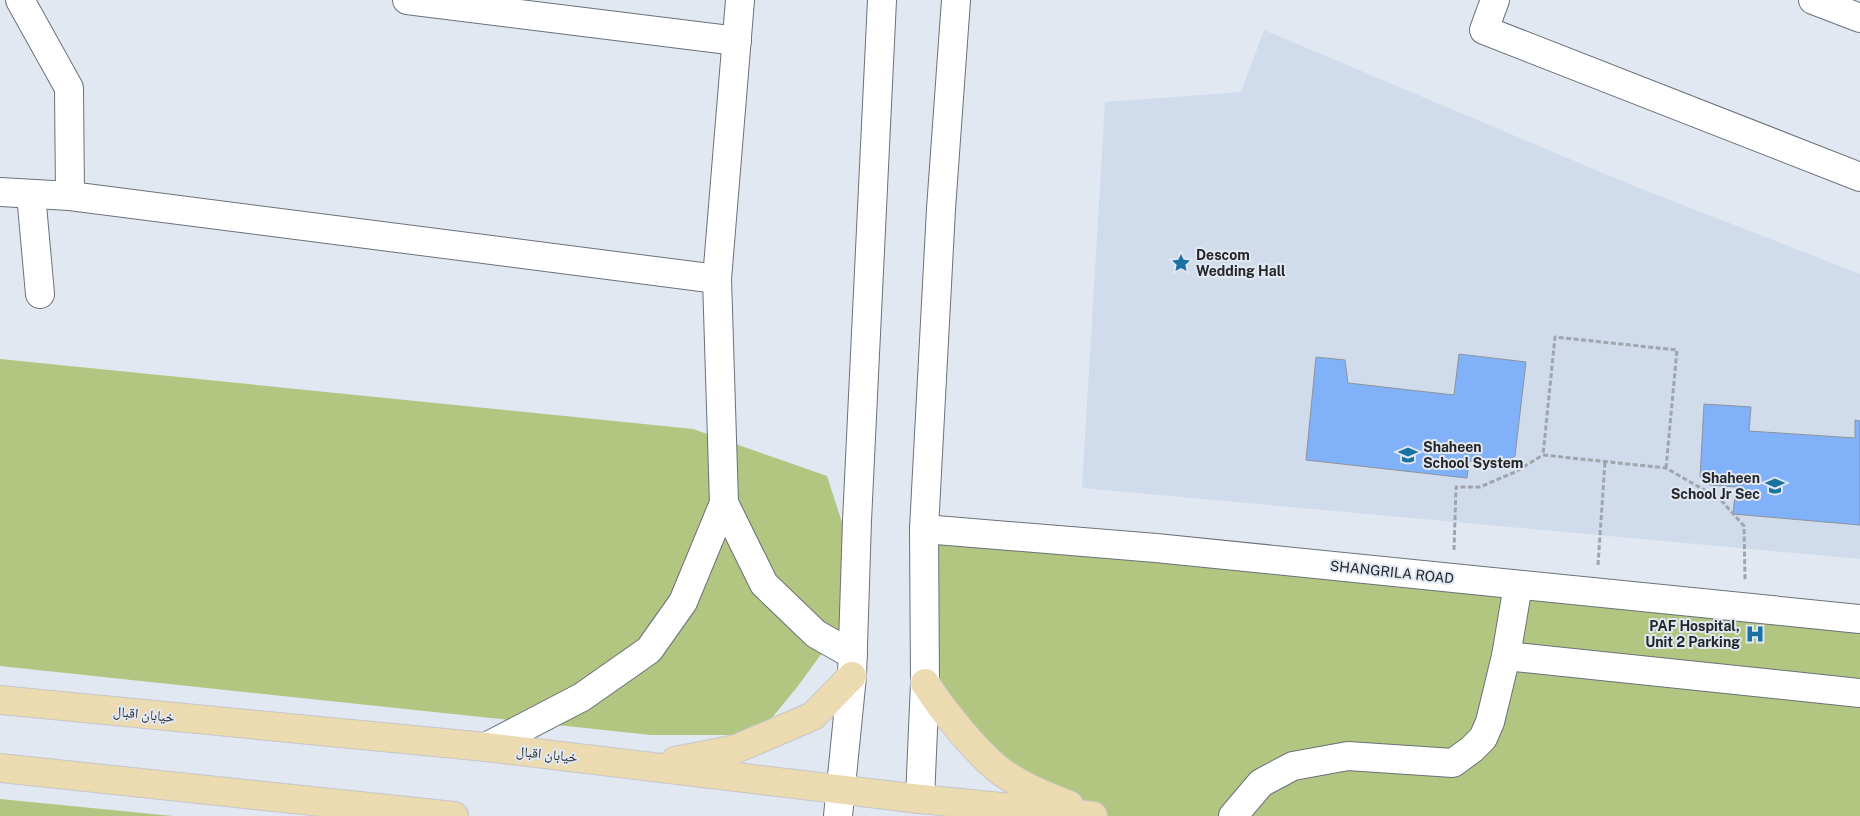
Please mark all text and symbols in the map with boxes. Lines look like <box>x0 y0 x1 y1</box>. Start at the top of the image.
place label: Descom Wedding Hall <box>1196 247 1286 279</box>
place icon: Descom Wedding Hall <box>1170 252 1192 274</box>
place label: Shaheen School System <box>1423 439 1523 471</box>
school or university icon: Shaheen School System <box>1397 444 1419 466</box>
place label: Shaheen School Jr Sec <box>1671 470 1760 502</box>
school or university icon: Shaheen School Jr Sec <box>1764 475 1786 497</box>
street label: SHANGRILA ROAD <box>1329 558 1455 586</box>
place label: PAF Hospital, Unit 2 Parking <box>1645 618 1740 650</box>
hospital icon: PAF Hospital, Unit 2 Parking <box>1744 623 1766 645</box>
street label: خیابان اقبال <box>112 703 176 726</box>
street label: خیابان اقبال <box>515 743 579 766</box>

